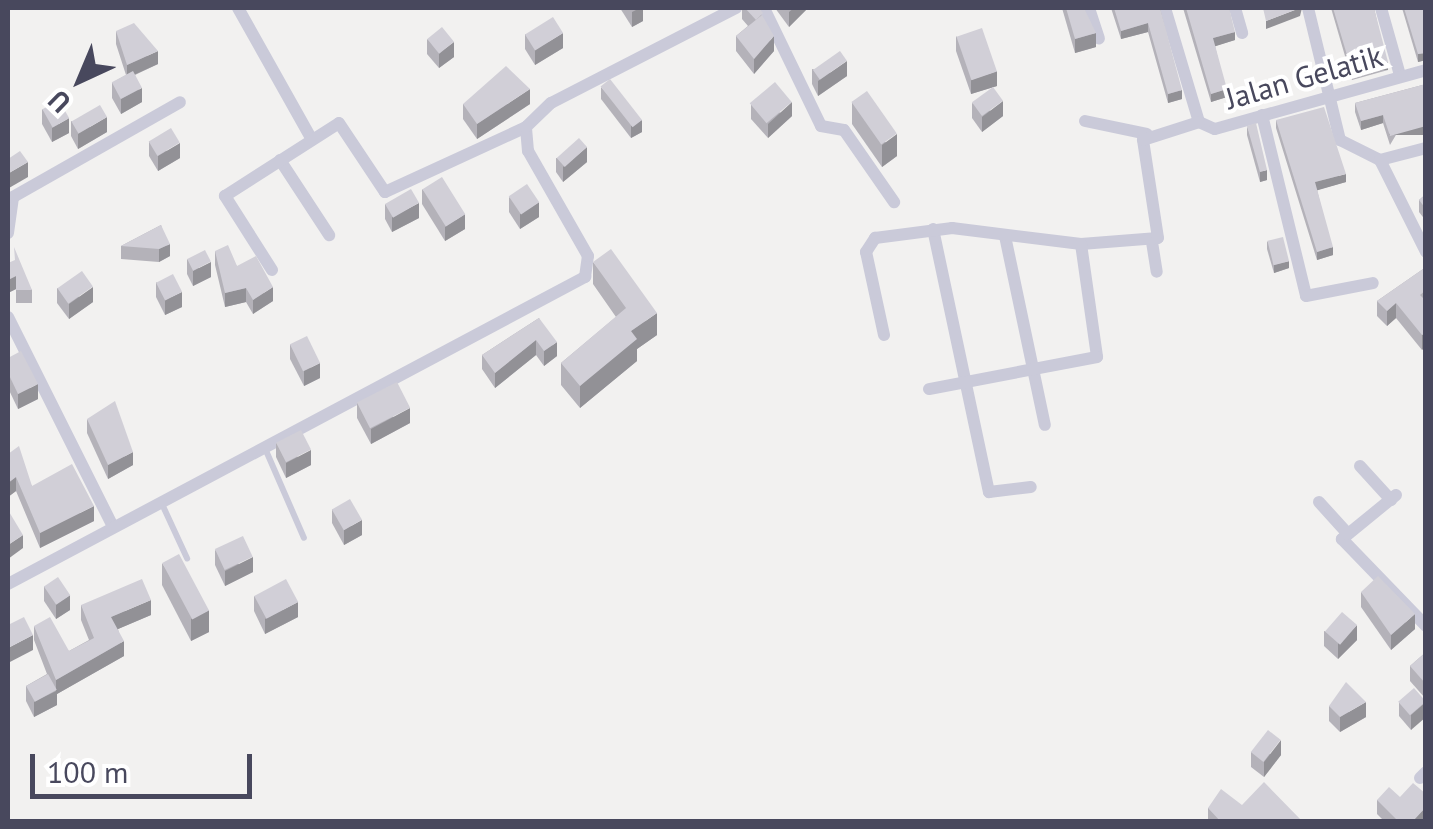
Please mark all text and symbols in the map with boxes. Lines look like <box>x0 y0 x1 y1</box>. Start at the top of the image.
north arrow <box>30 30 130 130</box>
street label: Jalan Gelatik <box>1221 37 1387 117</box>
text: U <box>40 83 78 121</box>
scale bar <box>35 734 258 796</box>
text: 100 m <box>47 752 128 791</box>

